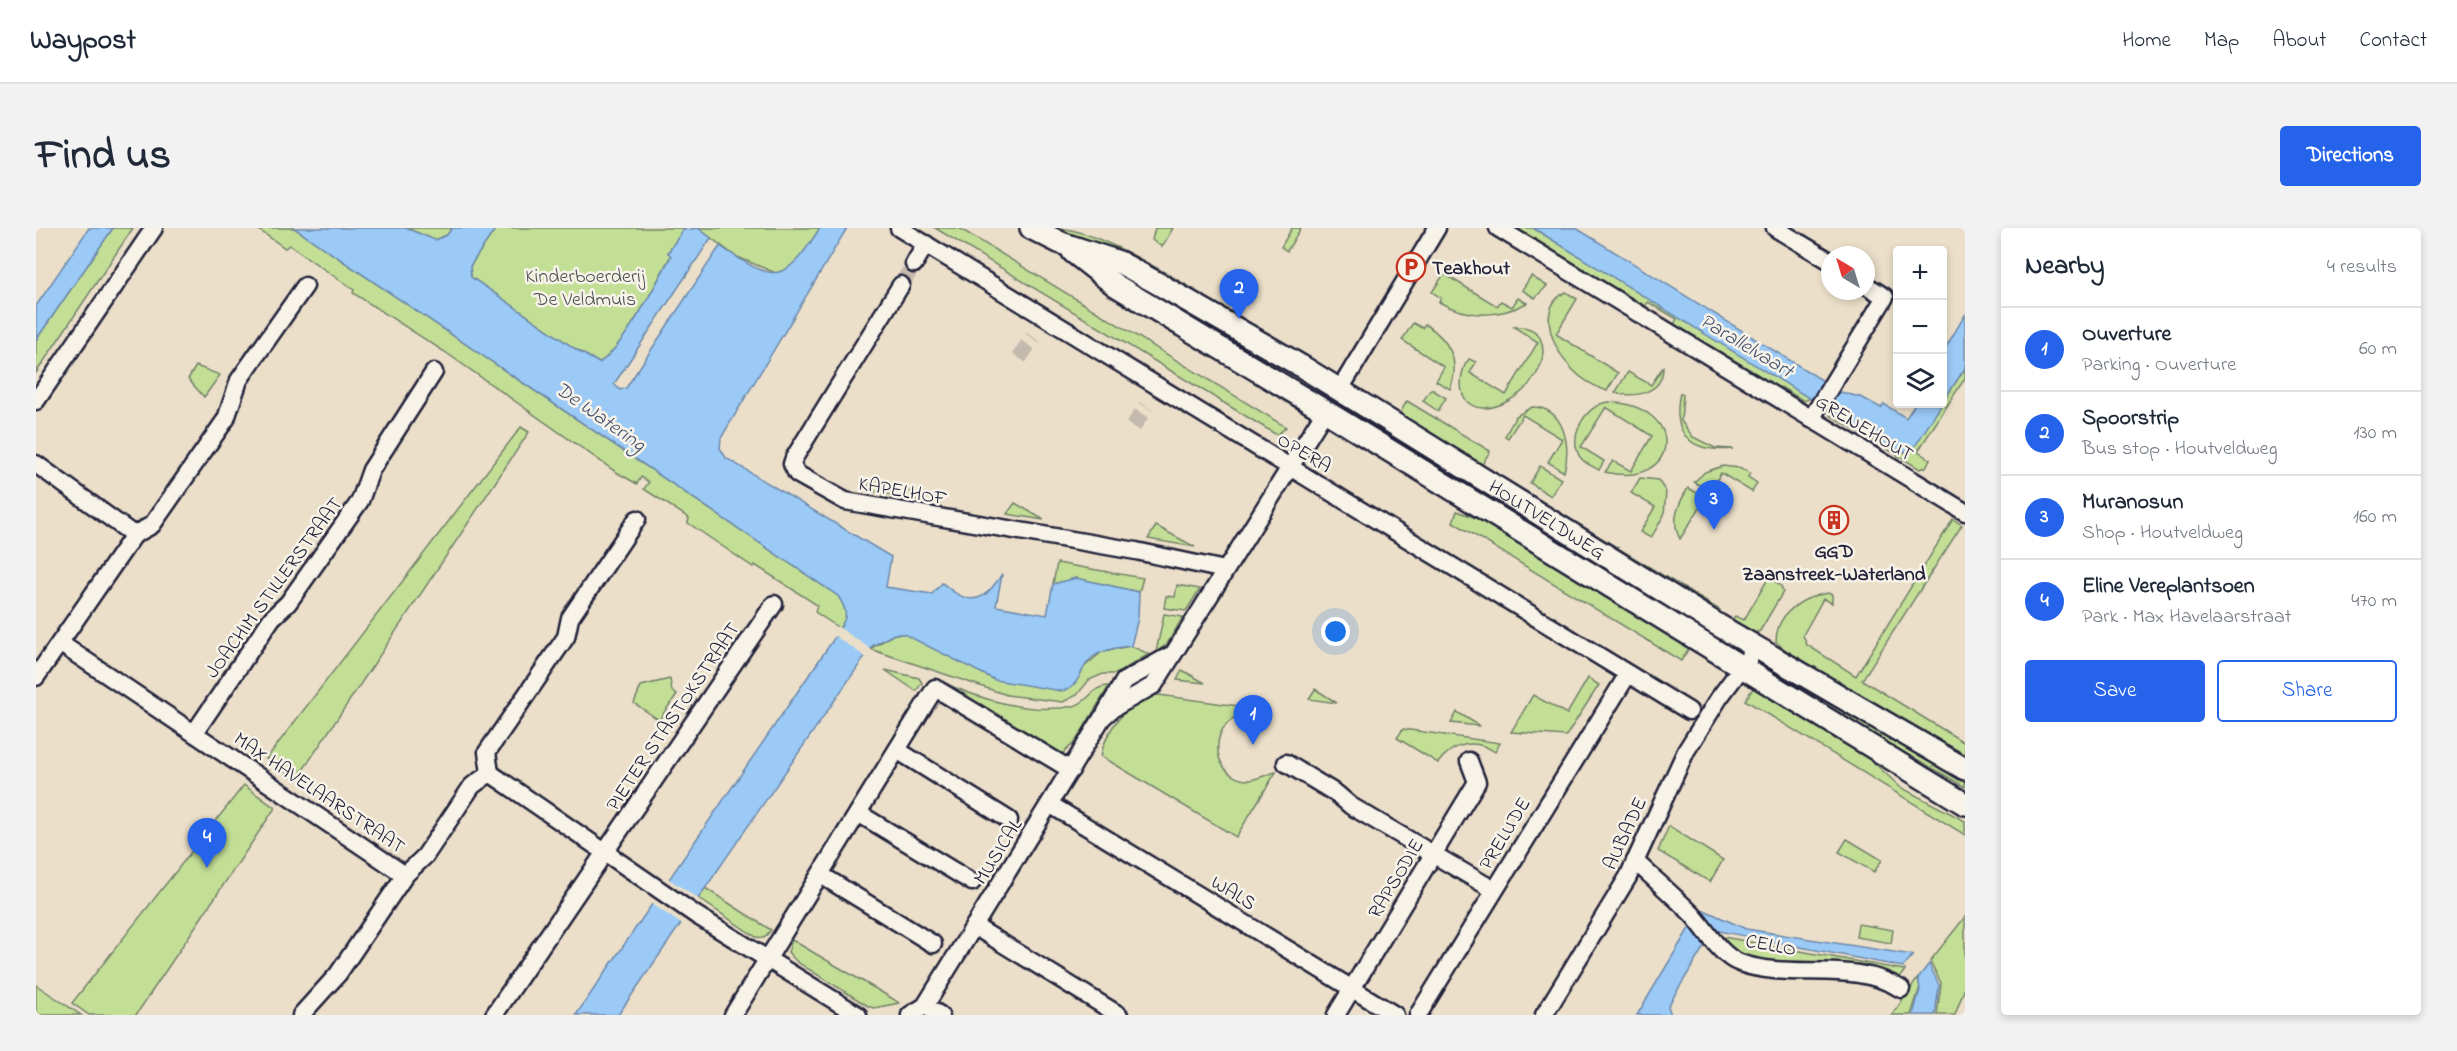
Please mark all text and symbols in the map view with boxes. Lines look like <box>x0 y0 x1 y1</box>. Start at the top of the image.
text: Waypost <box>30 21 136 62</box>
text: Home <box>2122 26 2171 56</box>
text: Map <box>2204 26 2239 56</box>
text: About <box>2272 26 2326 56</box>
text: Contact <box>2359 26 2427 56</box>
text: Find us <box>36 126 171 187</box>
button: Directions <box>2280 126 2421 186</box>
north arrow <box>1821 246 1875 300</box>
map controls <box>1893 246 1947 408</box>
button: + <box>1893 246 1947 300</box>
text: Nearby <box>2025 248 2104 286</box>
parking icon: Teakhout <box>1395 251 1427 283</box>
text: 4 results <box>2327 253 2397 282</box>
place label: Teakhout <box>1432 255 1510 284</box>
park label: Kinderboerderij De Veldmuis <box>525 263 646 315</box>
pin: 2 <box>1220 270 1258 319</box>
button: − <box>1893 300 1947 354</box>
water label: Parallelvaart <box>1693 307 1800 387</box>
text: Ouverture <box>2082 319 2171 351</box>
text: 1 <box>2041 335 2048 364</box>
text: 60 m <box>2359 335 2397 364</box>
text: Parking · Ouverture <box>2082 351 2236 380</box>
button: layers <box>1893 354 1947 408</box>
water label: De Watering <box>548 375 652 461</box>
street label: GRENEHOUT <box>1809 388 1918 470</box>
text: Spoorstrip <box>2082 403 2179 435</box>
text: 2 <box>2040 419 2049 448</box>
text: 130 m <box>2353 419 2397 448</box>
street label: OPERA <box>1271 427 1336 482</box>
text: Bus stop · Houtveldweg <box>2082 435 2278 464</box>
street label: KAPELHOF <box>856 470 949 514</box>
street label: HOUTVELDWEG <box>1482 474 1610 568</box>
pin: 3 <box>1694 480 1734 530</box>
text: Muranosun <box>2082 487 2183 519</box>
street label: JOACHIM STILLERSTRAAT <box>199 492 351 685</box>
text: 3 <box>2040 503 2049 532</box>
text: 160 m <box>2353 503 2397 532</box>
building icon: GGD Zaanstreek-Waterland <box>1818 504 1850 536</box>
text: Shop · Houtveldweg <box>2082 519 2243 548</box>
place label: GGD Zaanstreek-Waterland <box>1742 538 1927 590</box>
text: Eline Vereplantsoen <box>2082 571 2255 603</box>
text: 4 <box>2040 587 2049 616</box>
text: 470 m <box>2351 587 2397 616</box>
text: Park · Max Havelaarstraat <box>2082 603 2292 632</box>
street label: PIETER STASTOKSTRAAT <box>600 617 748 818</box>
your location <box>1321 617 1350 646</box>
button: Save <box>2025 660 2205 722</box>
button: Share <box>2217 660 2397 722</box>
pin: 1 <box>1234 696 1272 745</box>
street label: MAX HAVELAARSTRAAT <box>227 726 410 862</box>
street label: PRELUDE <box>1473 792 1539 876</box>
street label: AUBADE <box>1597 793 1656 875</box>
street label: MUSICAL <box>967 813 1031 891</box>
pin: 4 <box>188 818 226 868</box>
street label: RAPSODIE <box>1362 834 1432 925</box>
street label: WALS <box>1205 869 1261 919</box>
street label: CELLO <box>1743 928 1798 965</box>

